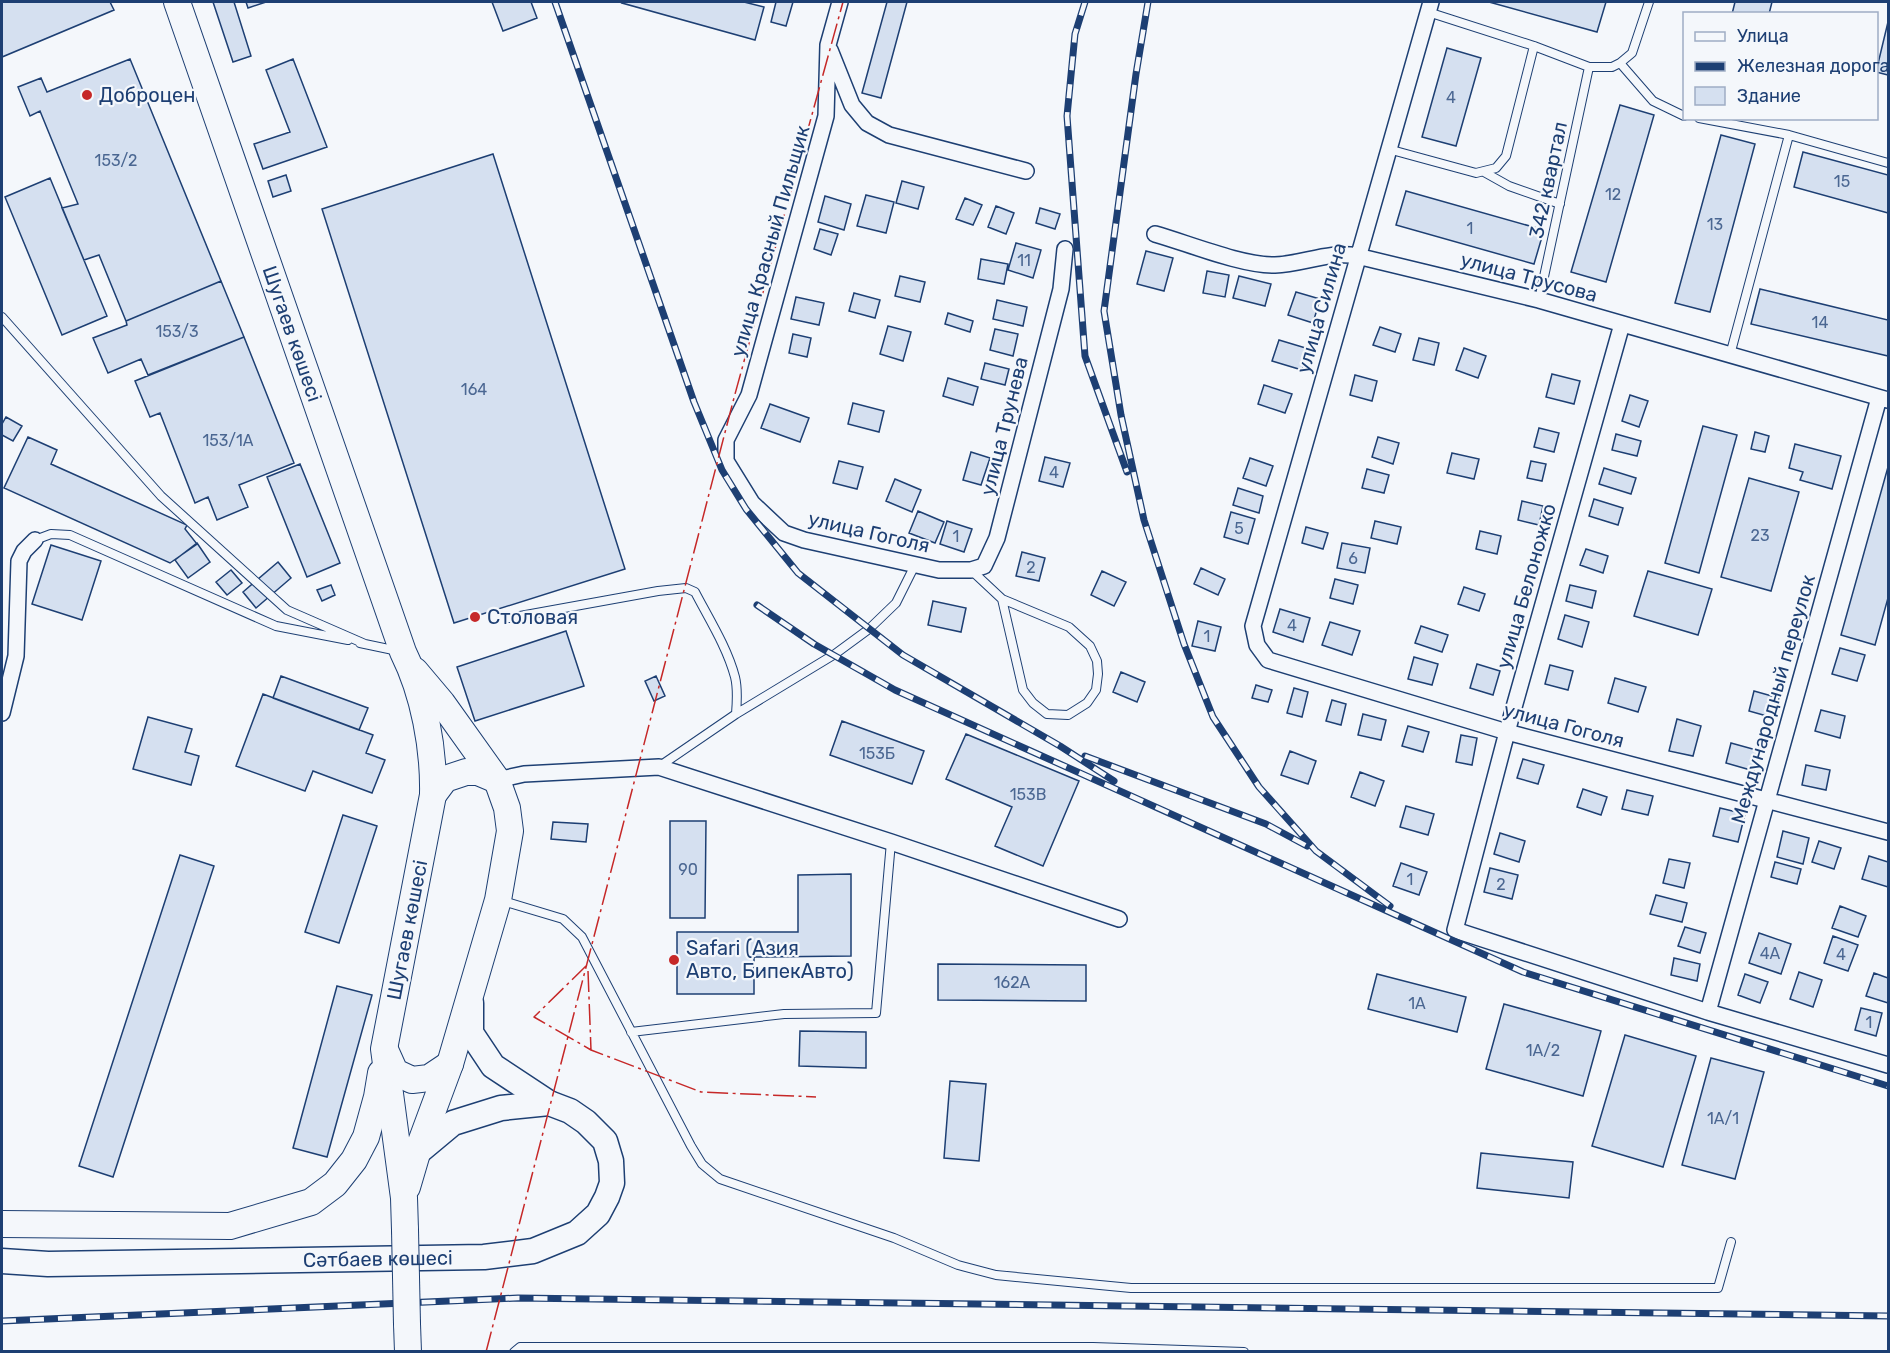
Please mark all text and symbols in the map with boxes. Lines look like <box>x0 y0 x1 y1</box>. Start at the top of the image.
legend <box>1683 12 1878 120</box>
text: Улица <box>1737 25 1789 47</box>
text: Железная дорога <box>1737 55 1890 77</box>
place label: Доброцен <box>99 83 195 107</box>
text: Здание <box>1737 85 1801 107</box>
marker: Доброцен <box>80 88 94 102</box>
house number: 4 <box>1446 88 1456 107</box>
street label: 342 квартал <box>1524 119 1572 241</box>
street label: улица Красный Пильщик <box>725 122 815 360</box>
house number: 153/2 <box>95 151 137 170</box>
house number: 15 <box>1834 172 1850 191</box>
house number: 12 <box>1605 185 1621 204</box>
house number: 13 <box>1707 215 1723 234</box>
house number: 1 <box>1467 219 1473 238</box>
street label: улица Силина <box>1291 240 1351 376</box>
street label: улица Трусова <box>1458 247 1600 307</box>
house number: 11 <box>1017 251 1031 270</box>
street label: Шугаев көшесі <box>258 262 327 405</box>
house number: 14 <box>1812 313 1828 332</box>
house number: 153/3 <box>155 322 199 341</box>
street label: улица Трунева <box>975 354 1033 498</box>
house number: 164 <box>461 380 487 399</box>
house number: 153/1A <box>202 431 254 450</box>
house number: 4 <box>1049 463 1059 482</box>
street label: улица Белоножко <box>1491 501 1561 671</box>
street label: улица Гоголя <box>806 506 932 558</box>
house number: 5 <box>1234 519 1244 538</box>
house number: 23 <box>1750 526 1770 545</box>
house number: 1 <box>953 527 959 546</box>
house number: 6 <box>1348 549 1358 568</box>
house number: 2 <box>1026 558 1036 577</box>
street label: Международный переулок <box>1726 571 1820 826</box>
place label: Столовая <box>487 605 578 629</box>
marker: Столовая <box>468 610 482 624</box>
house number: 4 <box>1287 616 1297 635</box>
house number: 1 <box>1204 627 1210 646</box>
street label: улица Гоголя <box>1501 697 1627 753</box>
house number: 153Б <box>859 744 895 763</box>
house number: 153В <box>1010 785 1046 804</box>
street label: Шугаев көшесі <box>382 858 432 1002</box>
house number: 90 <box>678 860 698 879</box>
house number: 1 <box>1407 870 1413 889</box>
house number: 2 <box>1496 875 1506 894</box>
place label: Safari (Азия Авто, БипекАвто) <box>686 936 854 983</box>
house number: 4А <box>1760 944 1781 963</box>
house number: 4 <box>1836 945 1846 964</box>
marker: Safari (Азия Авто, БипекАвто) <box>667 953 681 967</box>
house number: 162А <box>994 973 1031 992</box>
house number: 1А <box>1408 994 1426 1013</box>
house number: 1 <box>1866 1013 1872 1032</box>
house number: 1А/2 <box>1526 1041 1560 1060</box>
house number: 1А/1 <box>1707 1109 1739 1128</box>
street label: Сәтбаев көшесі <box>303 1246 453 1272</box>

